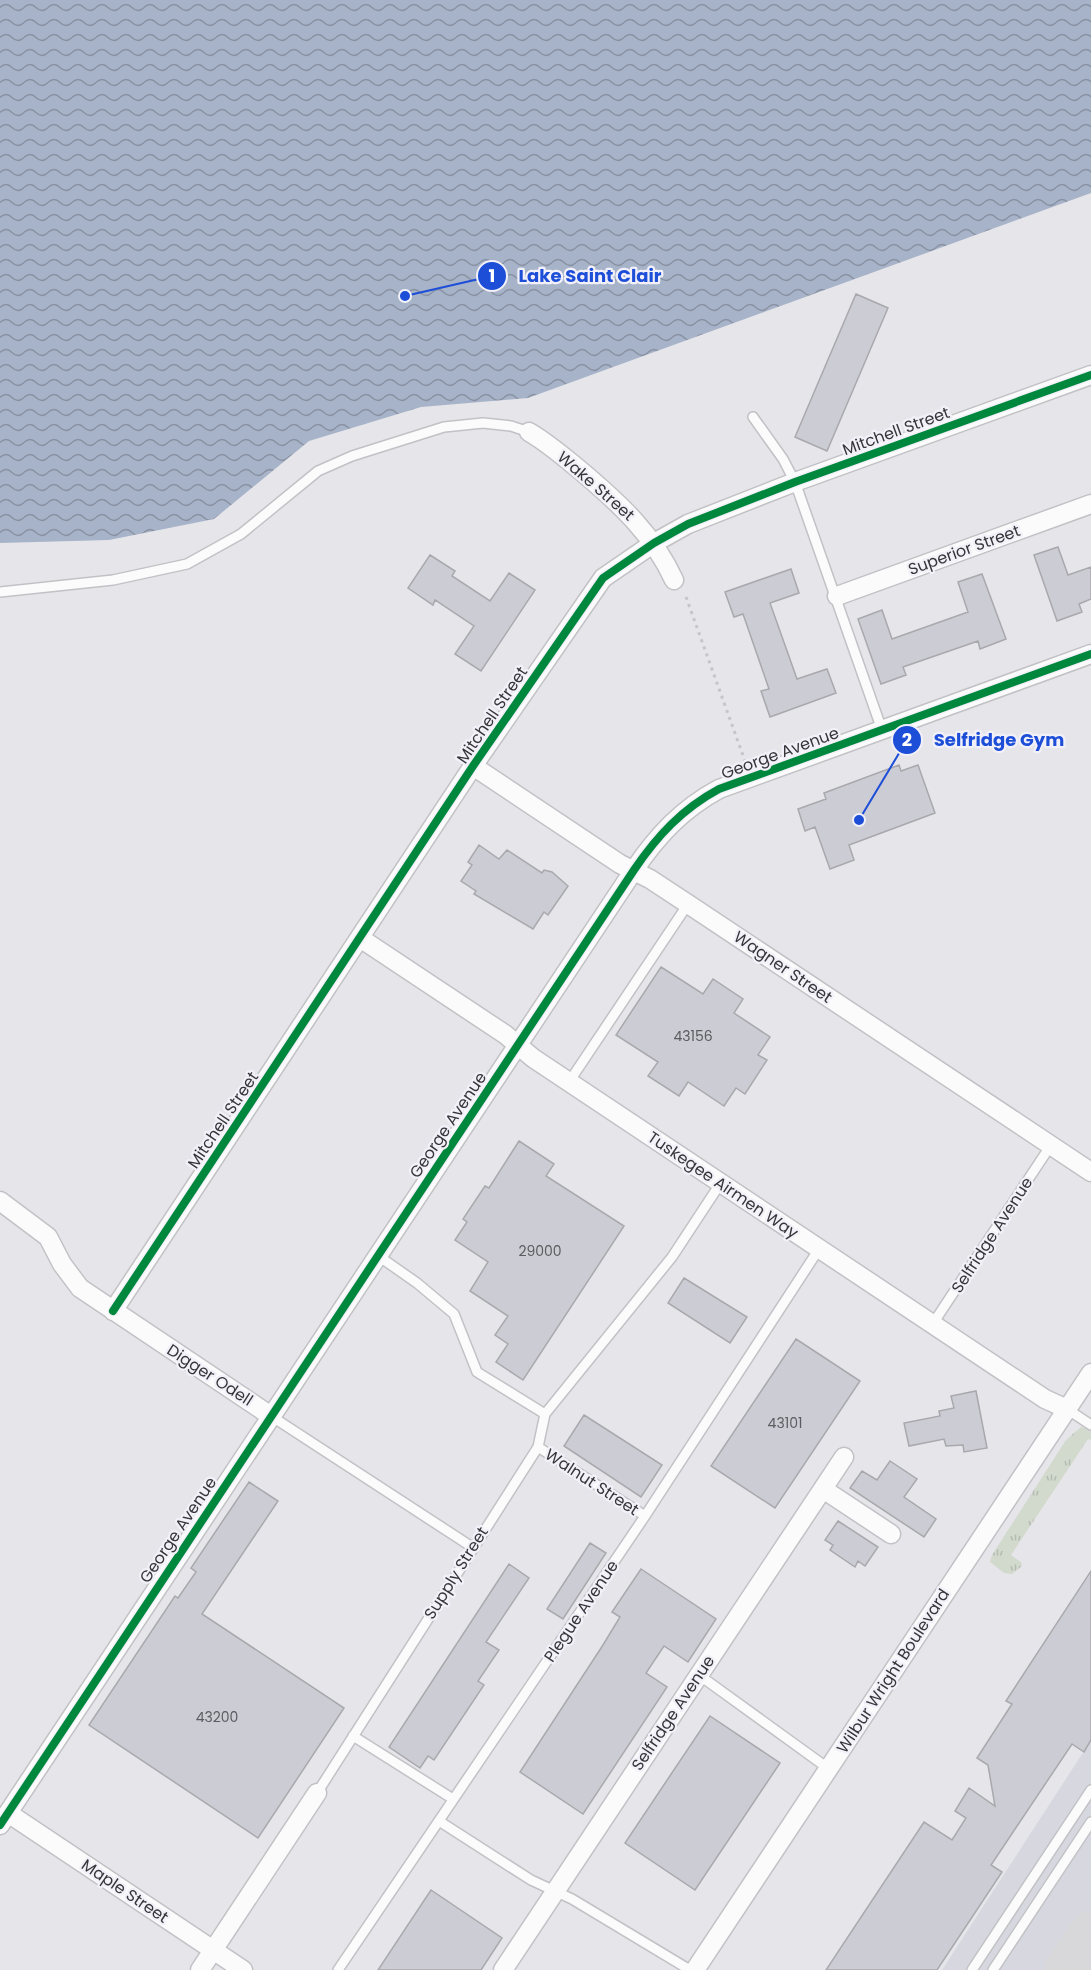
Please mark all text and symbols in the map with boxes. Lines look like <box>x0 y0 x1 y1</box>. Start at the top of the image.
callout: Lake Saint Clair <box>477 258 674 294</box>
text: 1 <box>489 263 495 288</box>
text: Lake Saint Clair <box>519 263 662 288</box>
street label: Mitchell Street <box>839 401 953 461</box>
street label: Wake Street <box>552 446 640 526</box>
street label: Superior Street <box>905 519 1023 581</box>
street label: Mitchell Street <box>451 662 533 768</box>
street label: George Avenue <box>718 721 842 785</box>
callout: Selfridge Gym <box>892 722 1076 758</box>
text: 2 <box>902 727 912 752</box>
text: Selfridge Gym <box>934 727 1064 752</box>
street label: Wagner Street <box>729 925 837 1009</box>
house number: 43156 <box>673 1026 713 1046</box>
street label: Mitchell Street <box>182 1067 264 1173</box>
street label: George Avenue <box>404 1067 492 1183</box>
street label: Tuskegee Airmen Way <box>643 1126 803 1244</box>
street label: Selfridge Avenue <box>946 1172 1038 1298</box>
house number: 29000 <box>518 1241 562 1261</box>
street label: Digger Odell <box>163 1339 257 1411</box>
house number: 43101 <box>768 1413 802 1433</box>
street label: Walnut Street <box>541 1443 644 1521</box>
street label: George Avenue <box>134 1472 222 1588</box>
street label: Supply Street <box>418 1522 494 1624</box>
street label: Plegue Avenue <box>538 1555 624 1667</box>
street label: Wilbur Wright Boulevard <box>831 1584 955 1758</box>
street label: Selfridge Avenue <box>626 1651 720 1775</box>
house number: 43200 <box>196 1707 238 1727</box>
street label: Maple Street <box>77 1853 173 1929</box>

